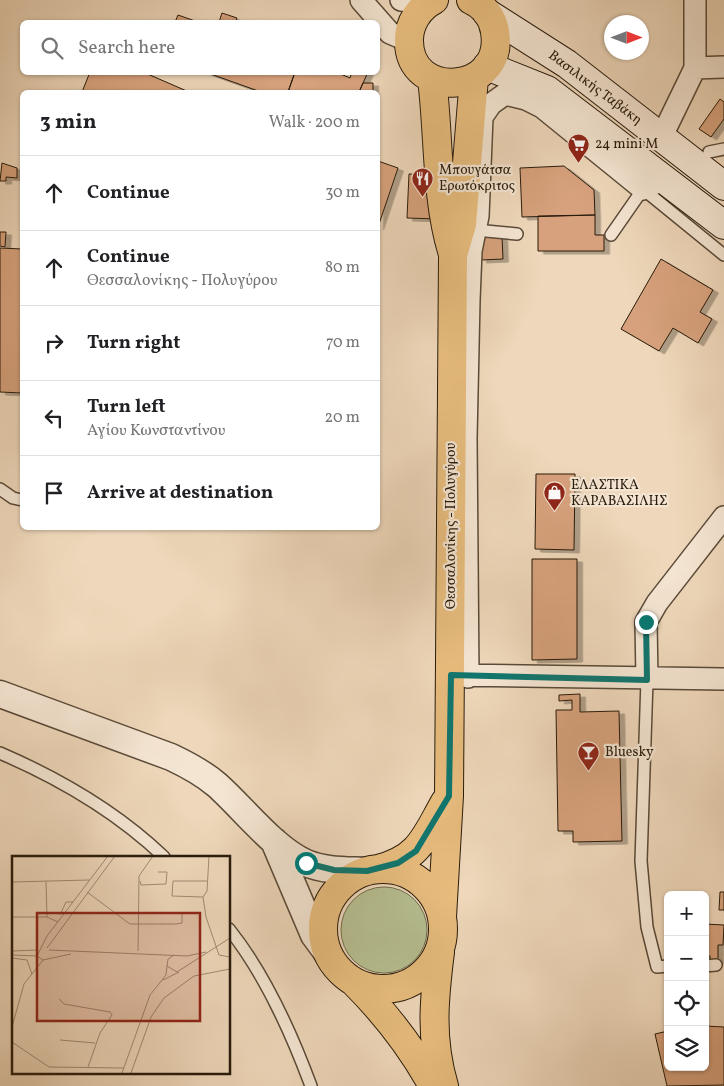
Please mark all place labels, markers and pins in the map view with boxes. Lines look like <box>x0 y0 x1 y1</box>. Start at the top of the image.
supermarket icon: 24 mini M <box>567 132 591 163</box>
place label: 24 mini M <box>595 135 658 154</box>
place label: Μπουγάτσα Ερωτόκριτος <box>439 161 515 196</box>
restaurant icon: Μπουγάτσα Ερωτόκριτος <box>411 166 435 197</box>
place label: ΕΛΑΣΤΙΚΑ ΚΑΡΑΒΑΣΙΛΗΣ <box>571 476 668 511</box>
shop icon: ΕΛΑΣΤΙΚΑ ΚΑΡΑΒΑΣΙΛΗΣ <box>543 481 567 512</box>
bar icon: Bluesky <box>577 740 601 771</box>
place label: Bluesky <box>605 743 654 762</box>

